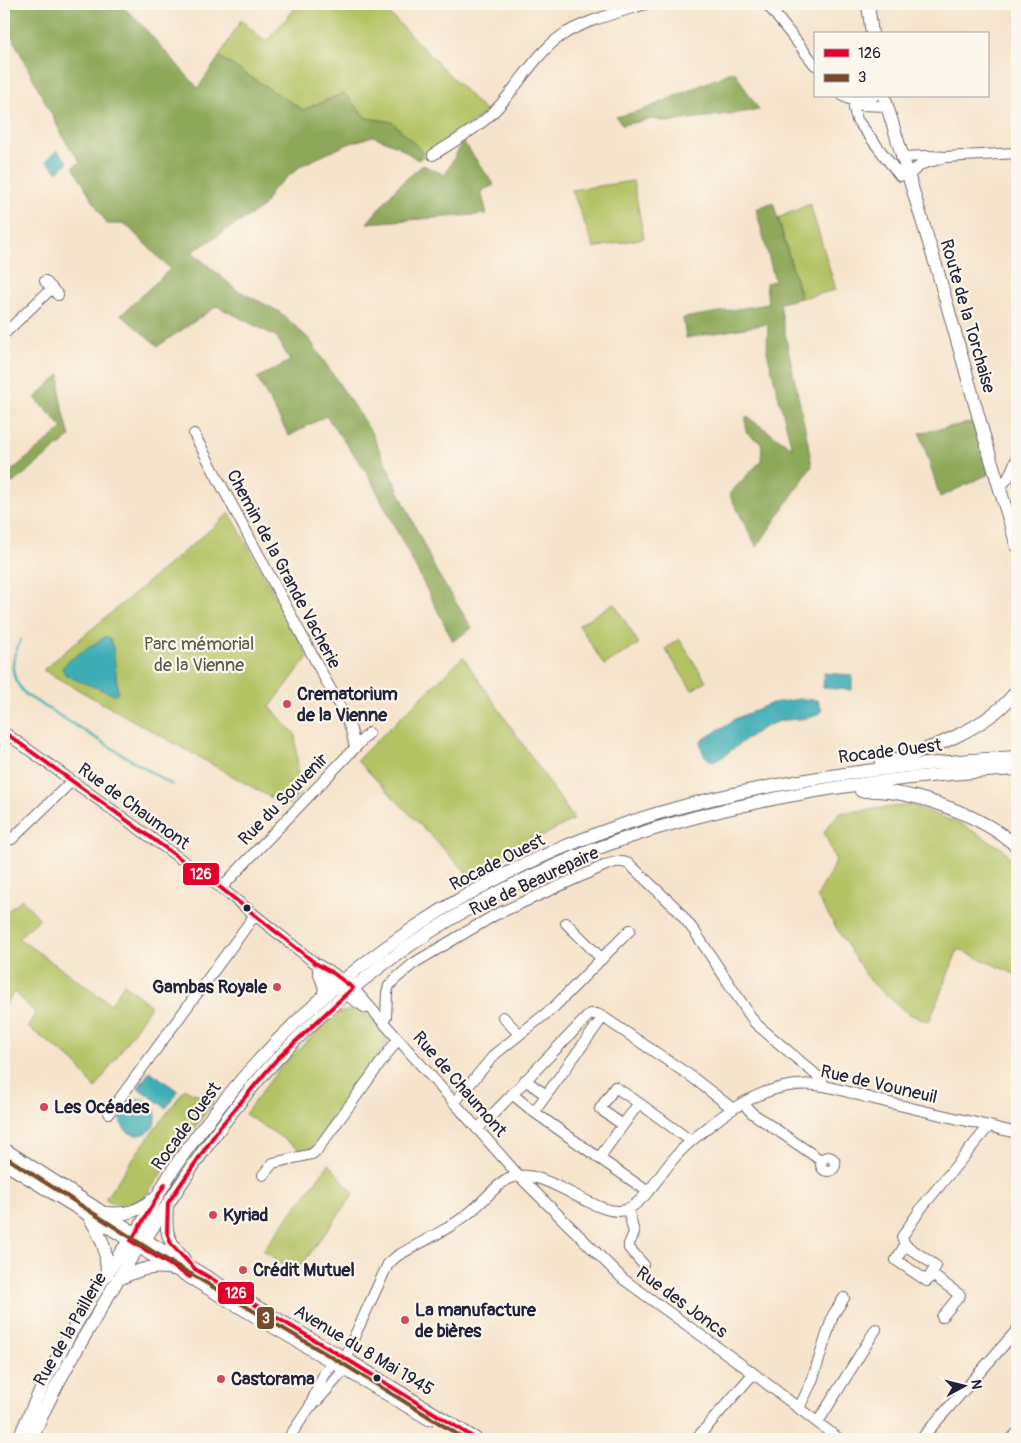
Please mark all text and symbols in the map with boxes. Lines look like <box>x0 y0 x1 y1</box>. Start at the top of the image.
legend <box>814 32 988 98</box>
text: 126 <box>858 44 881 63</box>
text: 3 <box>858 68 866 87</box>
street label: Route de la Torchaise <box>935 237 1001 396</box>
street label: Chemin de la Grande Vacherie <box>221 466 346 673</box>
park label: Parc mémorial de la Vienne <box>144 633 254 677</box>
place label: Crematorium de la Vienne <box>297 683 398 727</box>
marker: Crematorium de la Vienne <box>281 698 293 710</box>
street label: Rocade Ouest <box>837 734 944 769</box>
street label: Rue du Souvenir <box>234 748 334 850</box>
street label: Rue de Chaumont <box>73 758 195 855</box>
street label: Rocade Ouest <box>446 828 549 896</box>
street label: Rue de Beaurepaire <box>466 841 603 921</box>
line badge: 126 <box>182 862 220 886</box>
text: 126 <box>190 866 212 883</box>
unlabelled marker <box>242 903 252 913</box>
place label: Gambas Royale <box>152 976 268 999</box>
marker: Gambas Royale <box>271 981 283 993</box>
street label: Rue de Chaumont <box>407 1027 512 1143</box>
street label: Rue de Vouneuil <box>818 1060 940 1109</box>
street label: Rocade Ouest <box>147 1077 227 1175</box>
place label: Les Océades <box>54 1096 150 1119</box>
marker: Les Océades <box>38 1101 50 1113</box>
place label: Kyriad <box>223 1204 269 1227</box>
marker: Kyriad <box>207 1209 219 1221</box>
place label: Crédit Mutuel <box>253 1259 355 1282</box>
street label: Rue des Joncs <box>631 1261 732 1343</box>
marker: Crédit Mutuel <box>237 1264 249 1276</box>
street label: Rue de la Paillerie <box>29 1268 112 1390</box>
line badge: 126 <box>217 1281 255 1305</box>
text: 126 <box>225 1285 247 1302</box>
place label: La manufacture de bières <box>415 1299 537 1343</box>
street label: Avenue du 8 Mai 1945 <box>290 1300 438 1401</box>
line badge: 3 <box>256 1306 275 1330</box>
text: 3 <box>262 1310 270 1327</box>
marker: La manufacture de bières <box>399 1314 411 1326</box>
north arrow <box>938 1360 988 1410</box>
place label: Castorama <box>231 1368 315 1391</box>
marker: Castorama <box>215 1373 227 1385</box>
unlabelled marker <box>372 1373 382 1383</box>
text: N <box>967 1379 985 1390</box>

